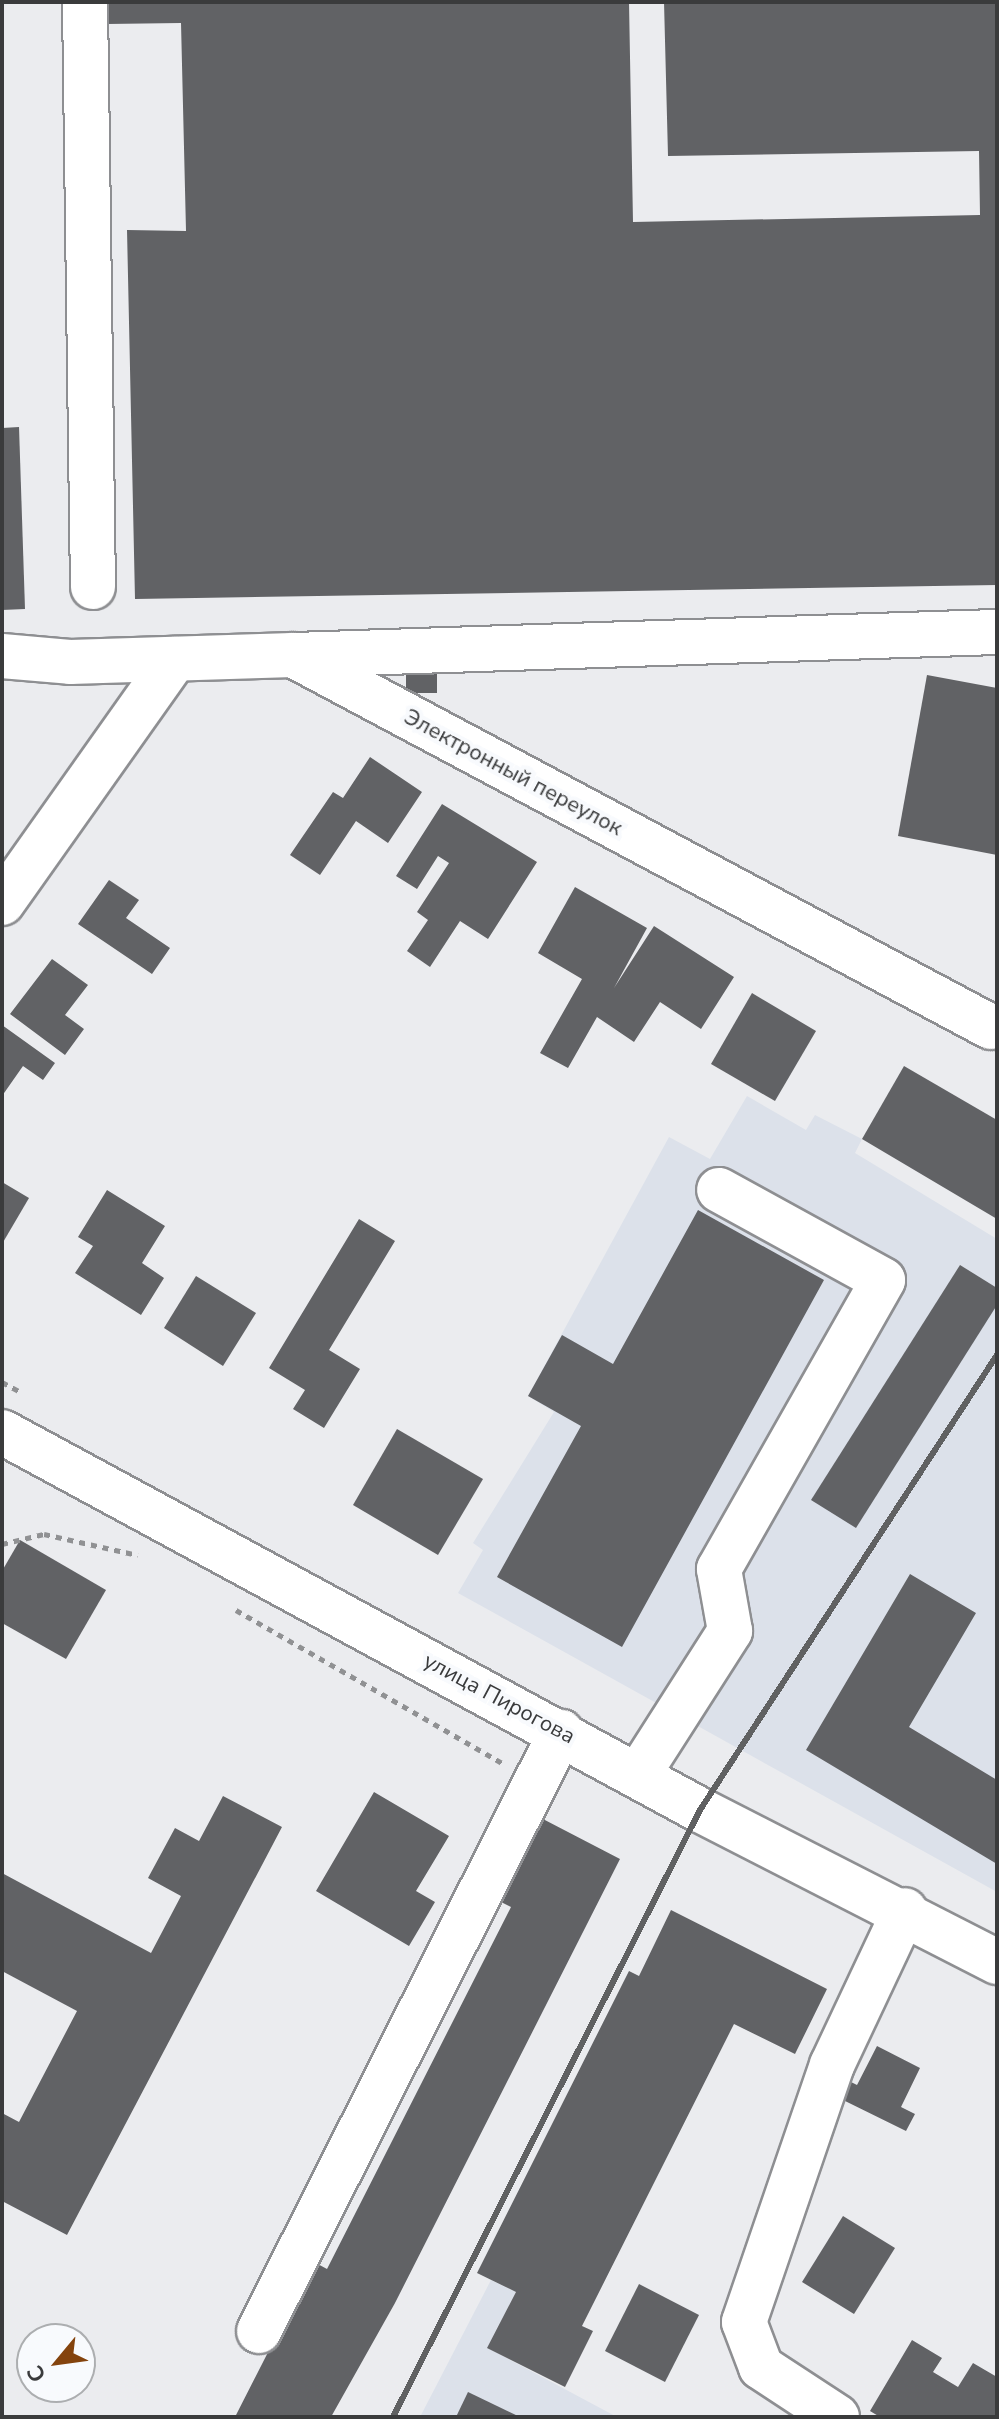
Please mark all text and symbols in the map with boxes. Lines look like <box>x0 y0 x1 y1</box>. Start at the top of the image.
street label: Электронный переулок <box>399 704 627 842</box>
street label: улица Пирогова <box>419 1648 579 1750</box>
north arrow <box>16 2323 96 2403</box>
text: С <box>20 2360 54 2387</box>

